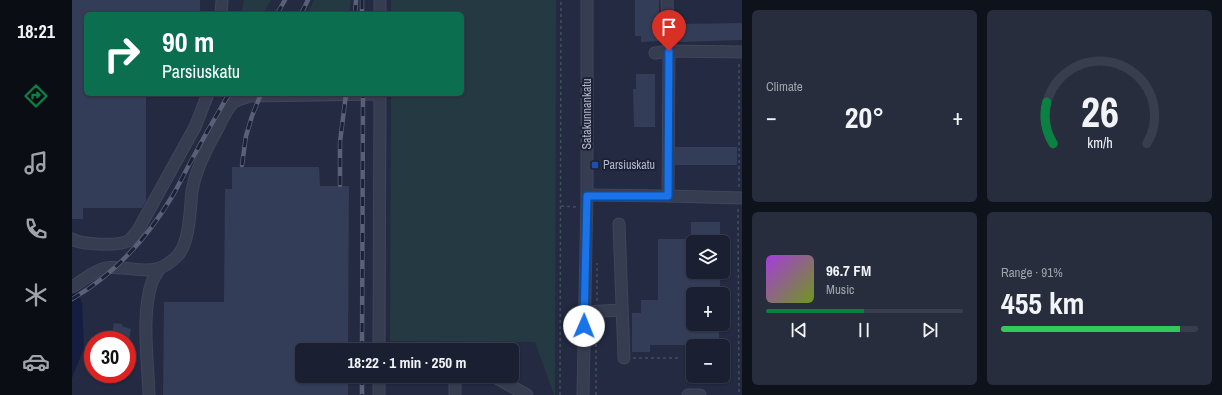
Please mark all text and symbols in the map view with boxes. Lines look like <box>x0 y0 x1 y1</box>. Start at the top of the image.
pin <box>652 10 686 51</box>
icon: arrive <box>658 16 680 38</box>
text: 18:21 <box>17 19 55 44</box>
text: 90 m <box>162 23 214 61</box>
icon: right <box>96 28 148 80</box>
text: Parsiuskatu <box>162 59 240 84</box>
street label: Satakunnankatu <box>579 78 595 150</box>
text: Climate <box>766 78 803 95</box>
icon: directions <box>22 82 50 110</box>
text: 26 <box>1081 84 1118 140</box>
text: 20° <box>845 97 884 137</box>
text: − <box>766 102 777 132</box>
text: + <box>952 102 963 132</box>
text: km/h <box>1087 132 1112 151</box>
icon: music <box>22 149 50 177</box>
place label: Parsiuskatu <box>603 157 655 173</box>
marker: Parsiuskatu <box>590 160 600 170</box>
icon: phone <box>22 215 50 243</box>
map controls <box>686 235 730 383</box>
button: layers <box>686 235 730 279</box>
text: 96.7 FM <box>826 260 871 281</box>
text: Range · 91% <box>1001 264 1063 281</box>
icon: climate <box>22 281 50 309</box>
text: Music <box>826 281 854 298</box>
text: 455 km <box>1001 283 1084 323</box>
button: + <box>686 287 730 331</box>
position arrow <box>563 305 605 347</box>
icon: previous <box>788 319 810 341</box>
icon: pause <box>853 319 875 341</box>
icon: next <box>919 319 941 341</box>
speed limit sign: 30 <box>84 331 136 383</box>
button: − <box>686 339 730 383</box>
icon: car <box>22 348 50 376</box>
text: 18:22 · 1 min · 250 m <box>348 352 466 373</box>

